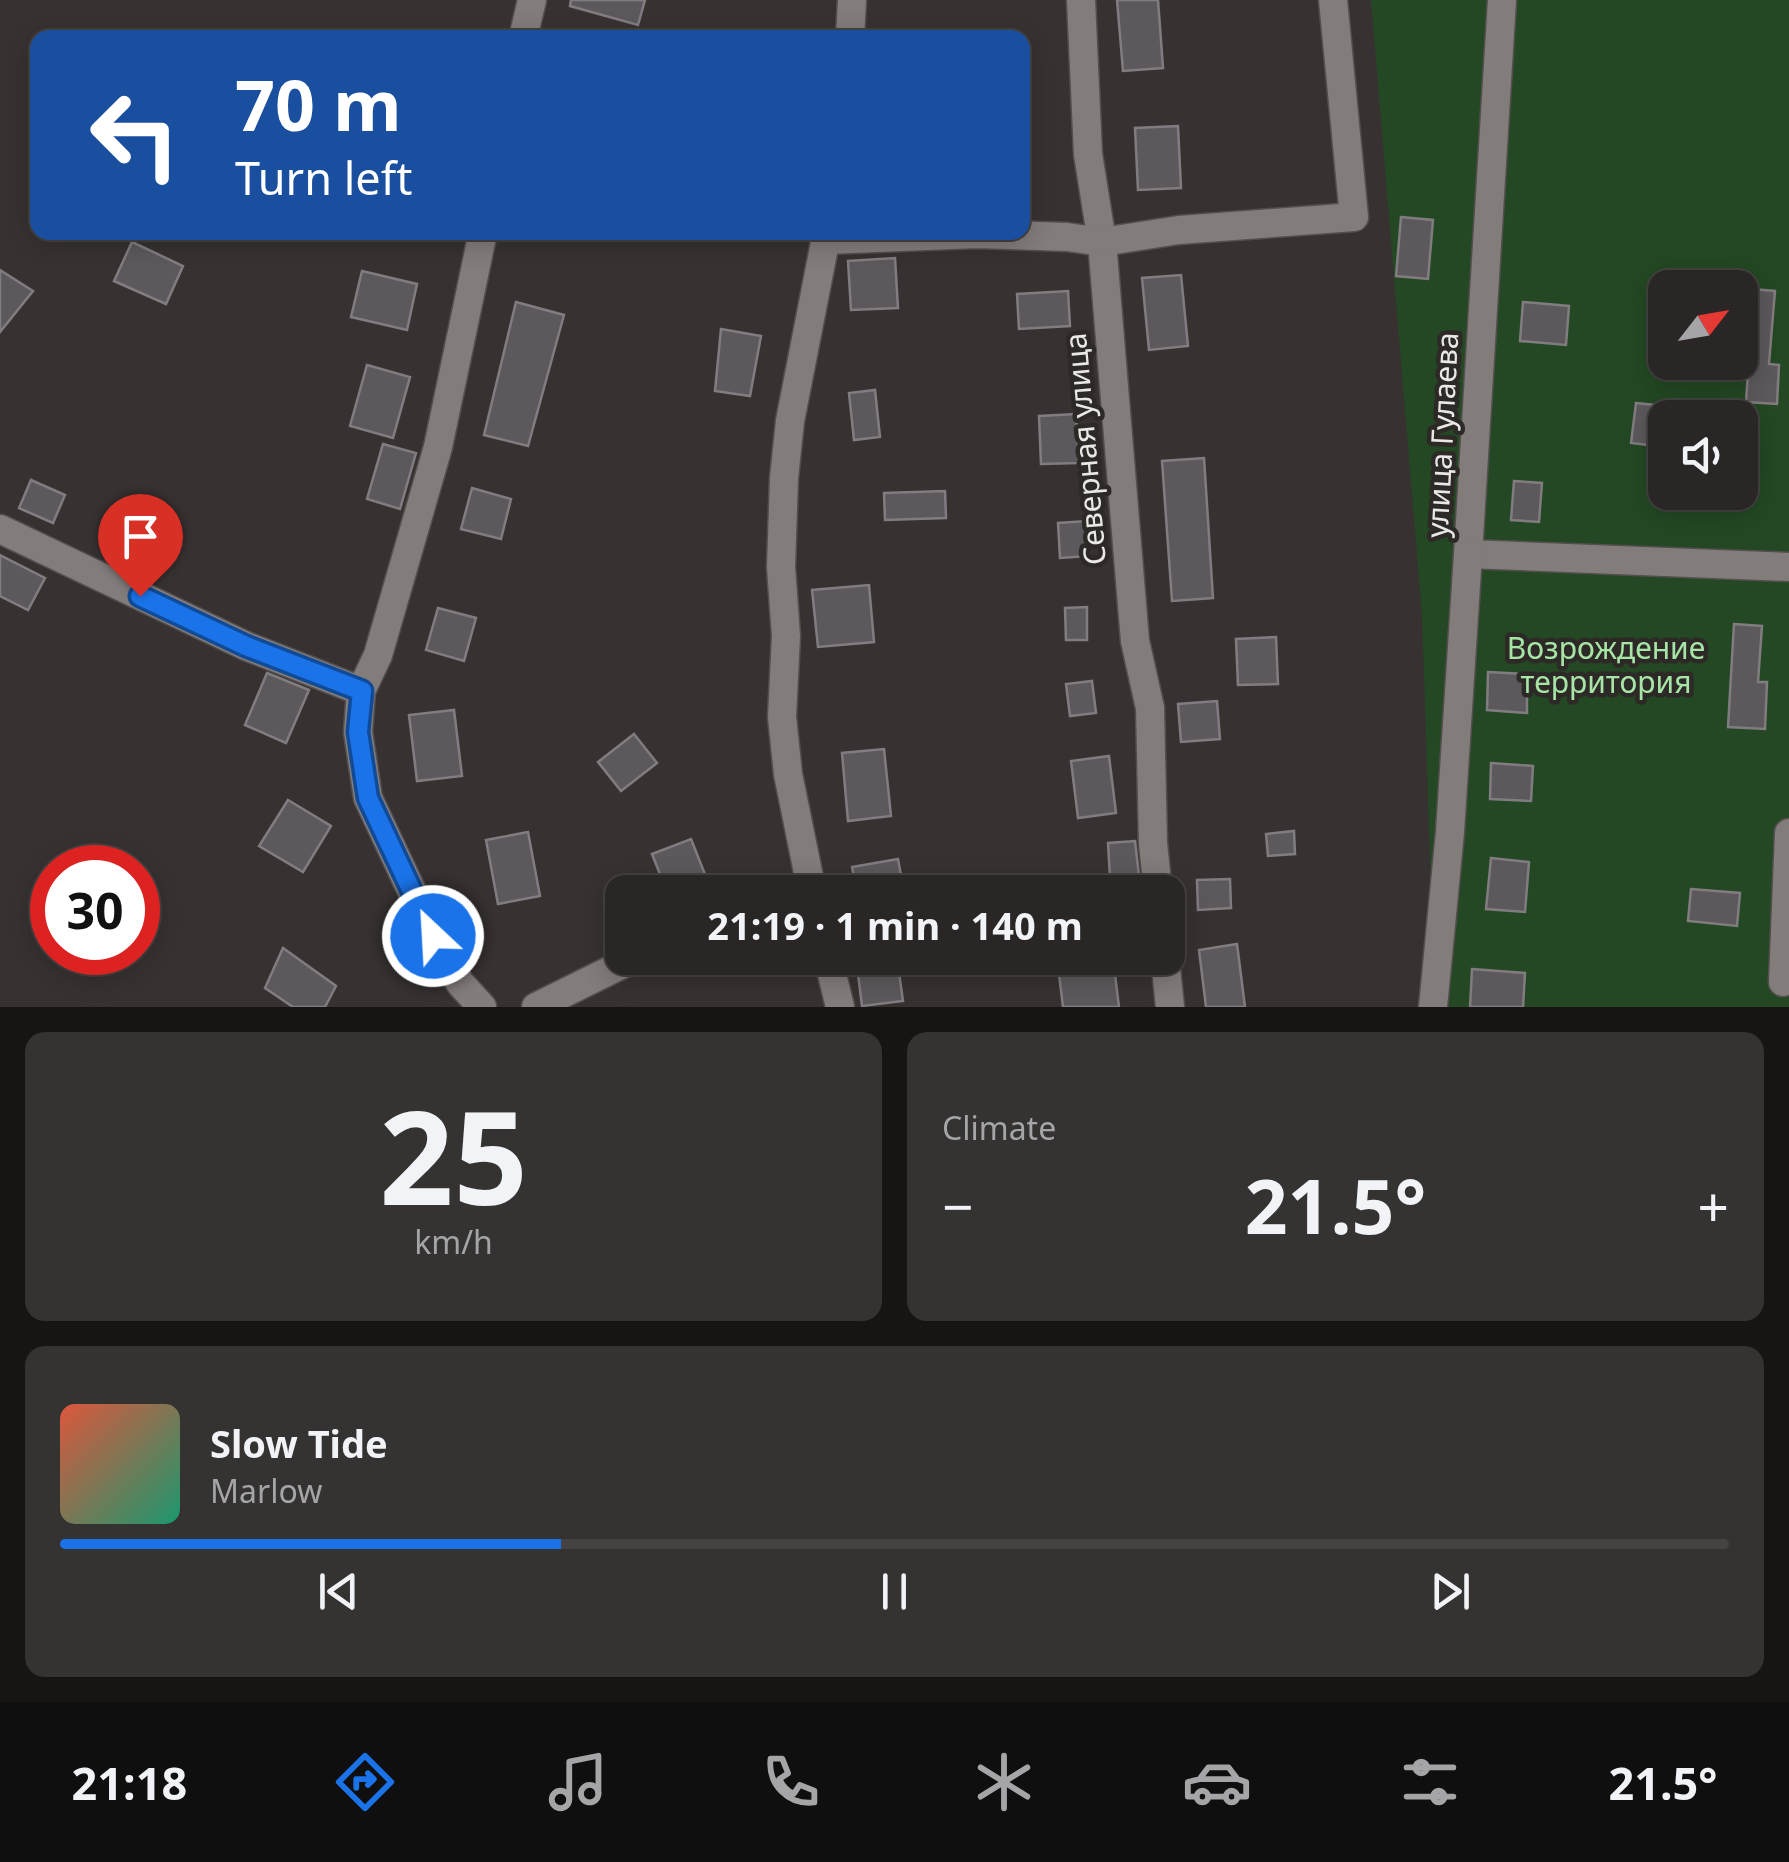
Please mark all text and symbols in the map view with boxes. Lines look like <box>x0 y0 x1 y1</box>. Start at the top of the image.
text: 70 m <box>235 56 402 152</box>
icon: left <box>70 70 200 200</box>
text: Turn left <box>235 147 412 208</box>
north arrow <box>1648 270 1758 380</box>
map controls <box>1648 270 1758 510</box>
street label: Северная улица <box>1054 331 1115 567</box>
street label: улица Гулаева <box>1416 331 1467 539</box>
button: sound <box>1648 400 1758 510</box>
pin <box>98 494 183 597</box>
icon: arrive <box>113 509 168 564</box>
park label: Возрождение территория <box>1507 627 1705 702</box>
speed limit sign: 30 <box>30 845 160 975</box>
position arrow <box>381 884 485 988</box>
text: 21:19 · 1 min · 140 m <box>707 899 1083 951</box>
text: 25 <box>379 1066 528 1243</box>
text: Climate <box>942 1106 1056 1149</box>
text: 21.5° <box>1245 1154 1426 1256</box>
text: − <box>942 1168 973 1243</box>
text: + <box>1698 1168 1729 1243</box>
text: km/h <box>414 1220 493 1263</box>
text: Slow Tide <box>210 1417 388 1469</box>
text: Marlow <box>210 1469 322 1512</box>
icon: previous <box>311 1564 366 1619</box>
icon: pause <box>867 1564 922 1619</box>
icon: next <box>1423 1564 1478 1619</box>
icon: directions <box>330 1747 400 1817</box>
icon: music <box>543 1747 613 1817</box>
icon: phone <box>756 1747 826 1817</box>
icon: climate <box>969 1747 1039 1817</box>
icon: car <box>1182 1747 1252 1817</box>
icon: filters <box>1395 1747 1465 1817</box>
text: 21:18 <box>72 1752 187 1813</box>
text: 21.5° <box>1608 1752 1717 1813</box>

